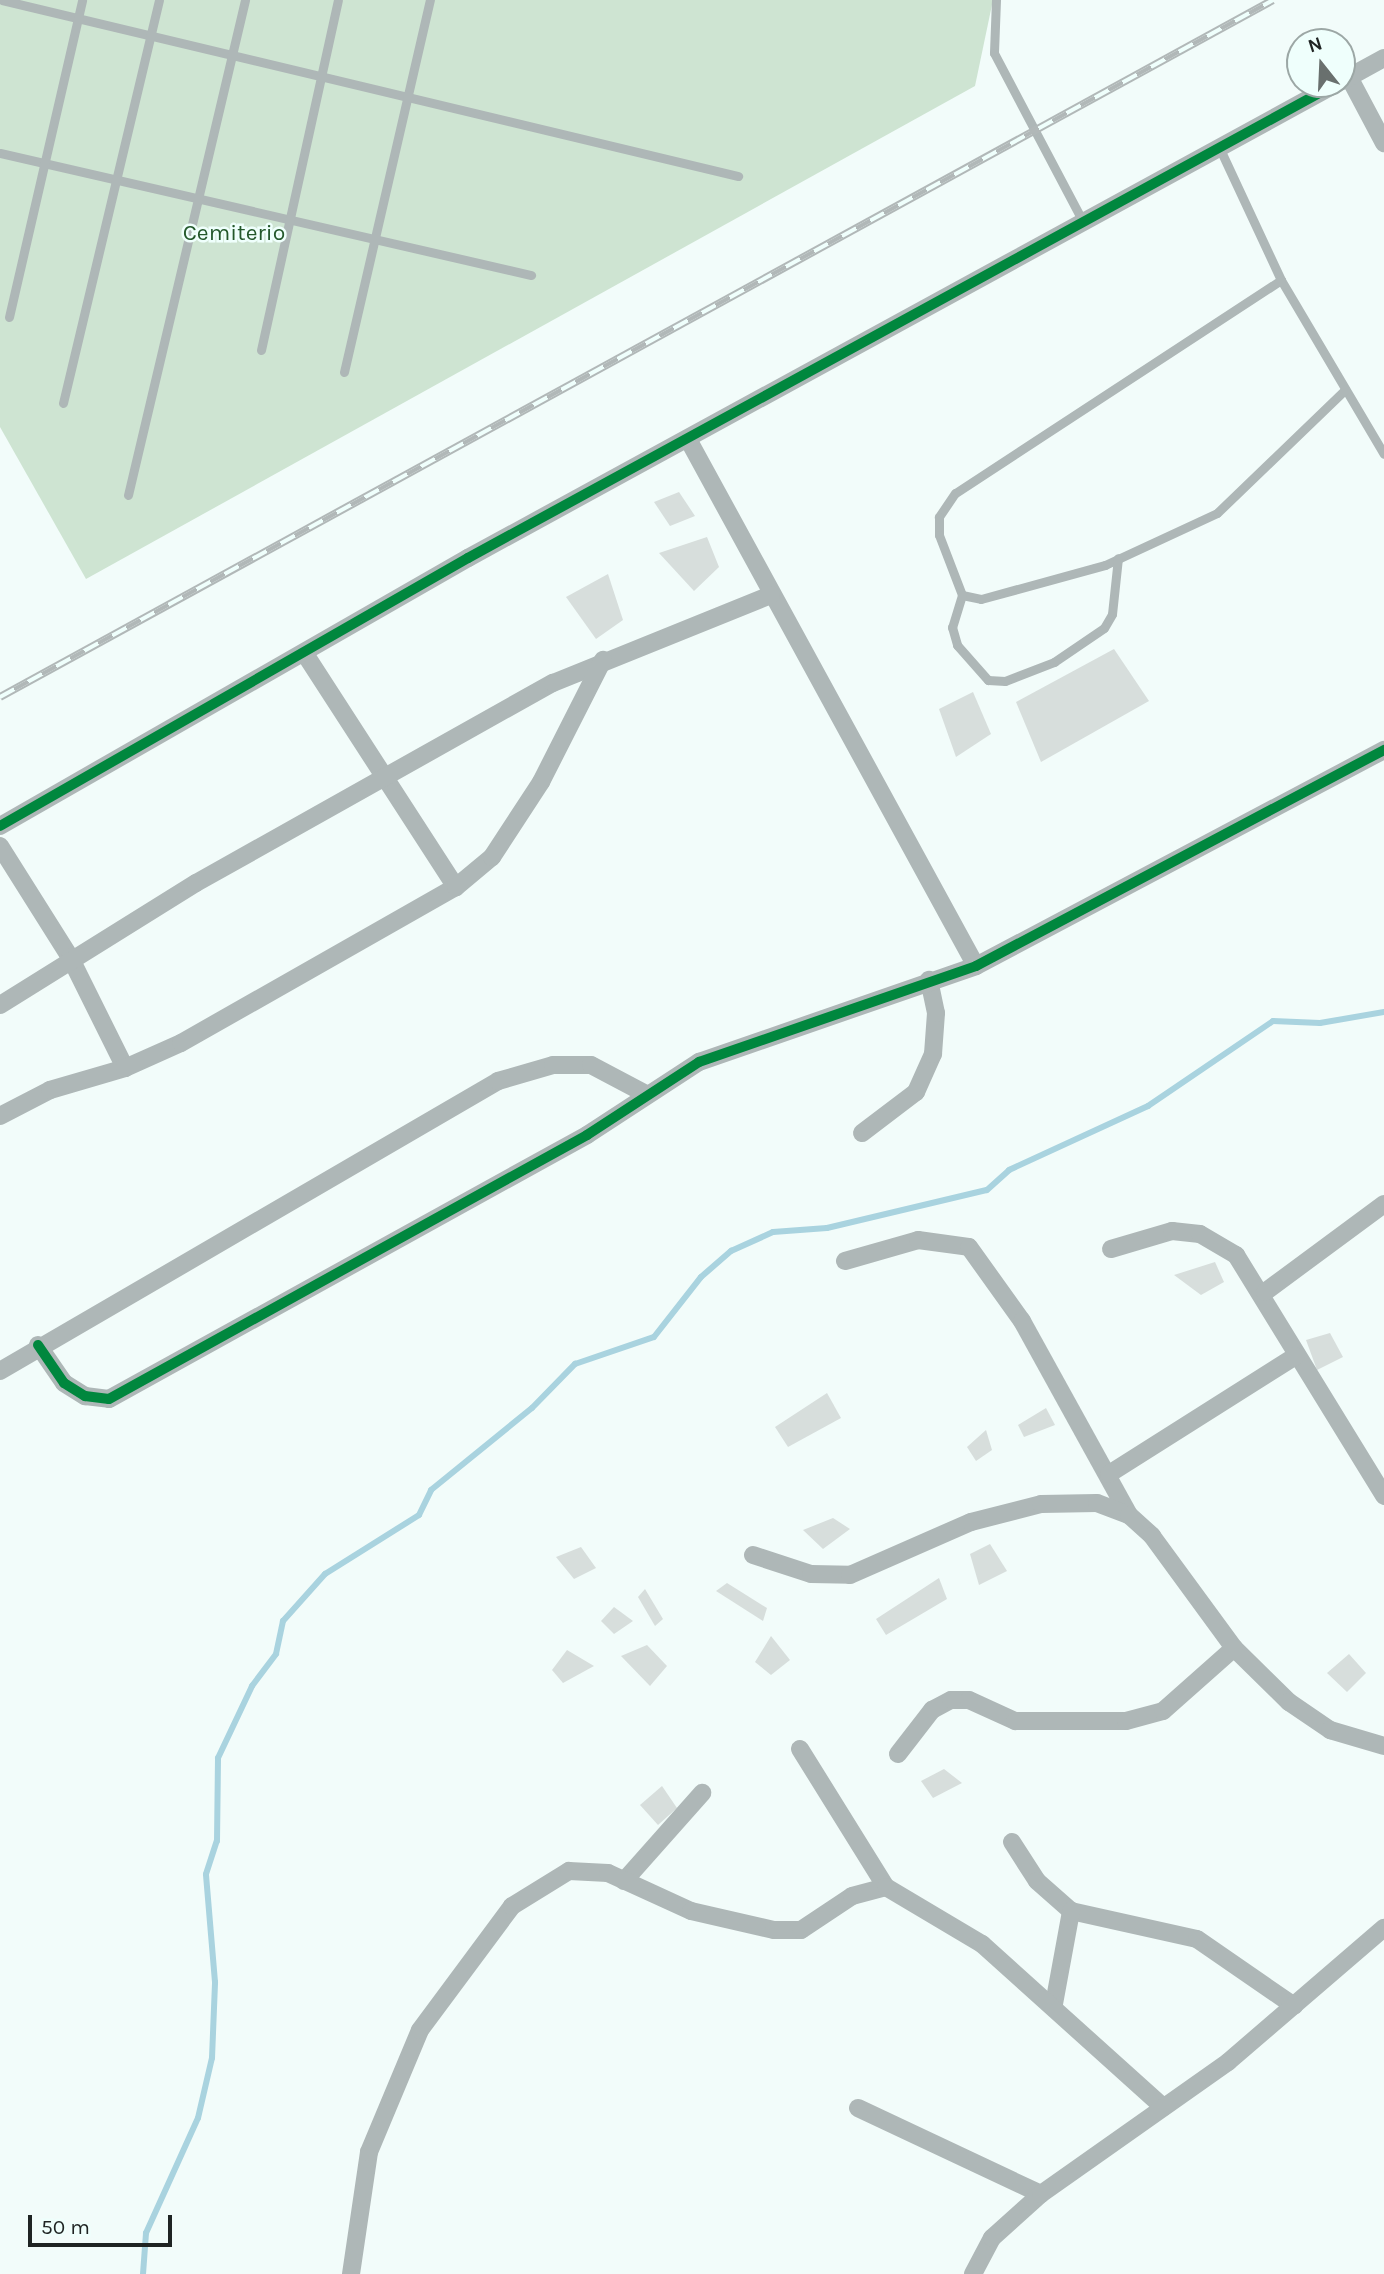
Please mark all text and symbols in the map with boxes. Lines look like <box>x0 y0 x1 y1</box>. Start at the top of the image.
north arrow <box>1286 28 1356 98</box>
text: N <box>1305 32 1325 57</box>
park label: Cemiterio <box>183 219 285 247</box>
scale bar <box>32 2200 175 2244</box>
text: 50 m <box>41 2215 90 2239</box>

